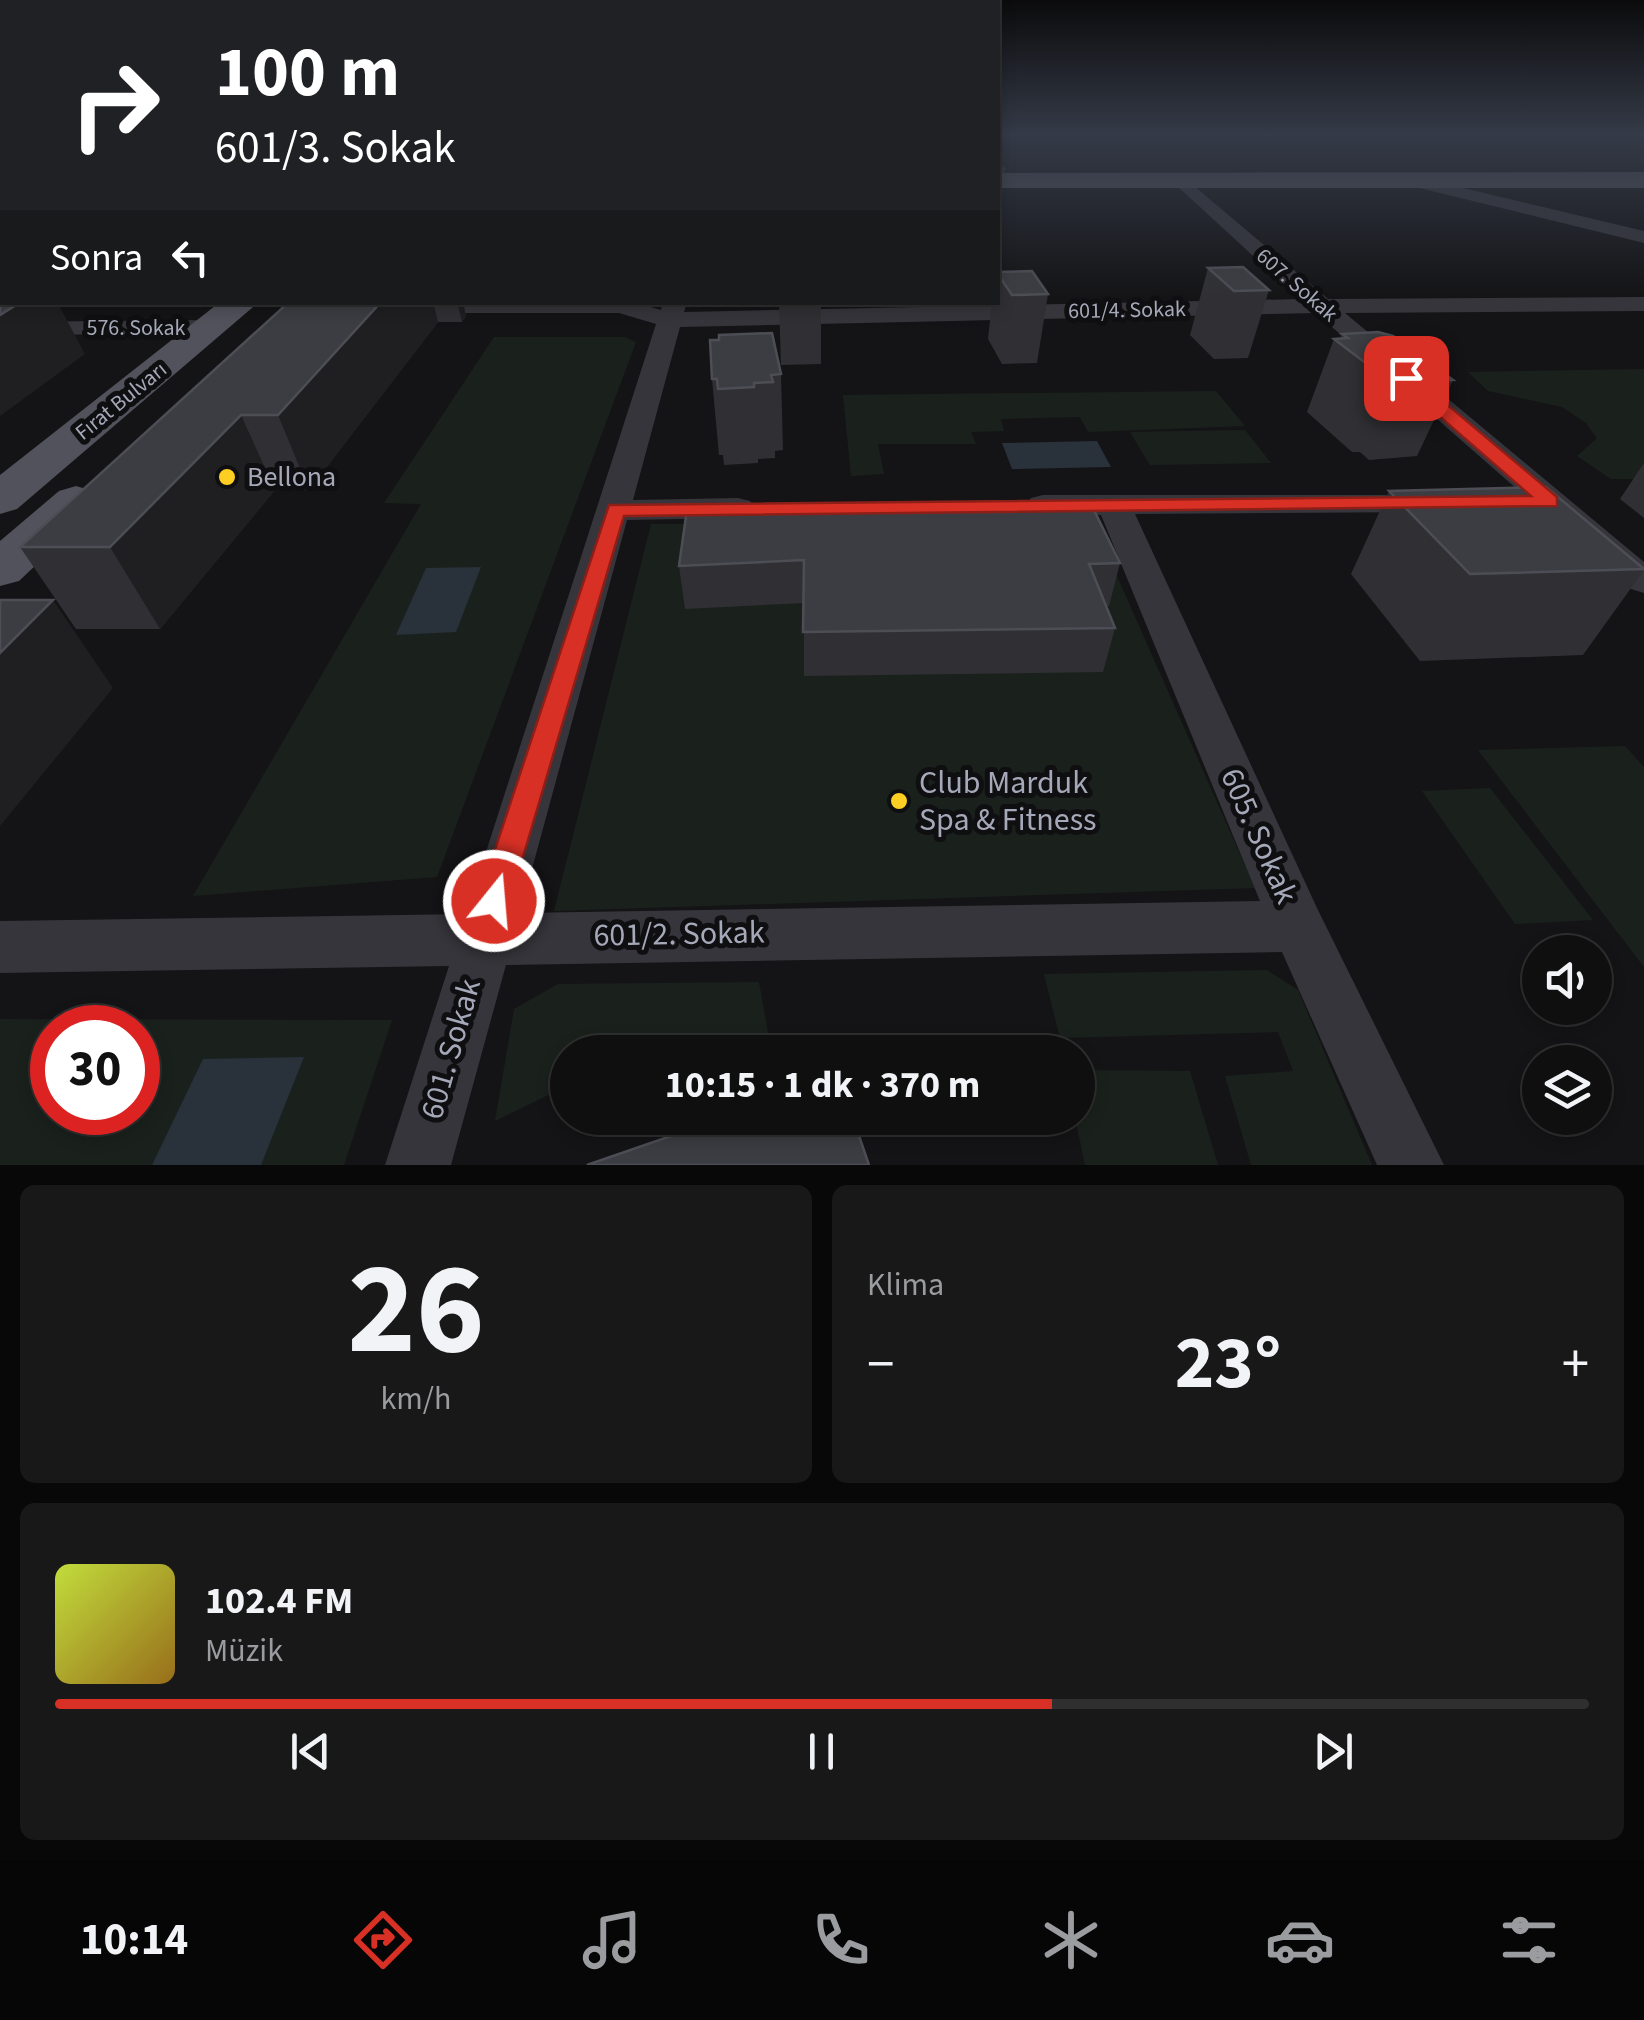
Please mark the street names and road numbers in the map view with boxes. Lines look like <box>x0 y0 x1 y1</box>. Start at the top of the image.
street label: 607. Sokak <box>1249 240 1345 330</box>
street label: 601/4. Sokak <box>1068 293 1186 327</box>
street label: 576. Sokak <box>86 312 186 344</box>
street label: Fırat Bulvarı <box>68 354 174 448</box>
street label: 605. Sokak <box>1209 761 1309 911</box>
street label: 601/2. Sokak <box>593 910 765 958</box>
street label: 601. Sokak <box>409 973 493 1125</box>

